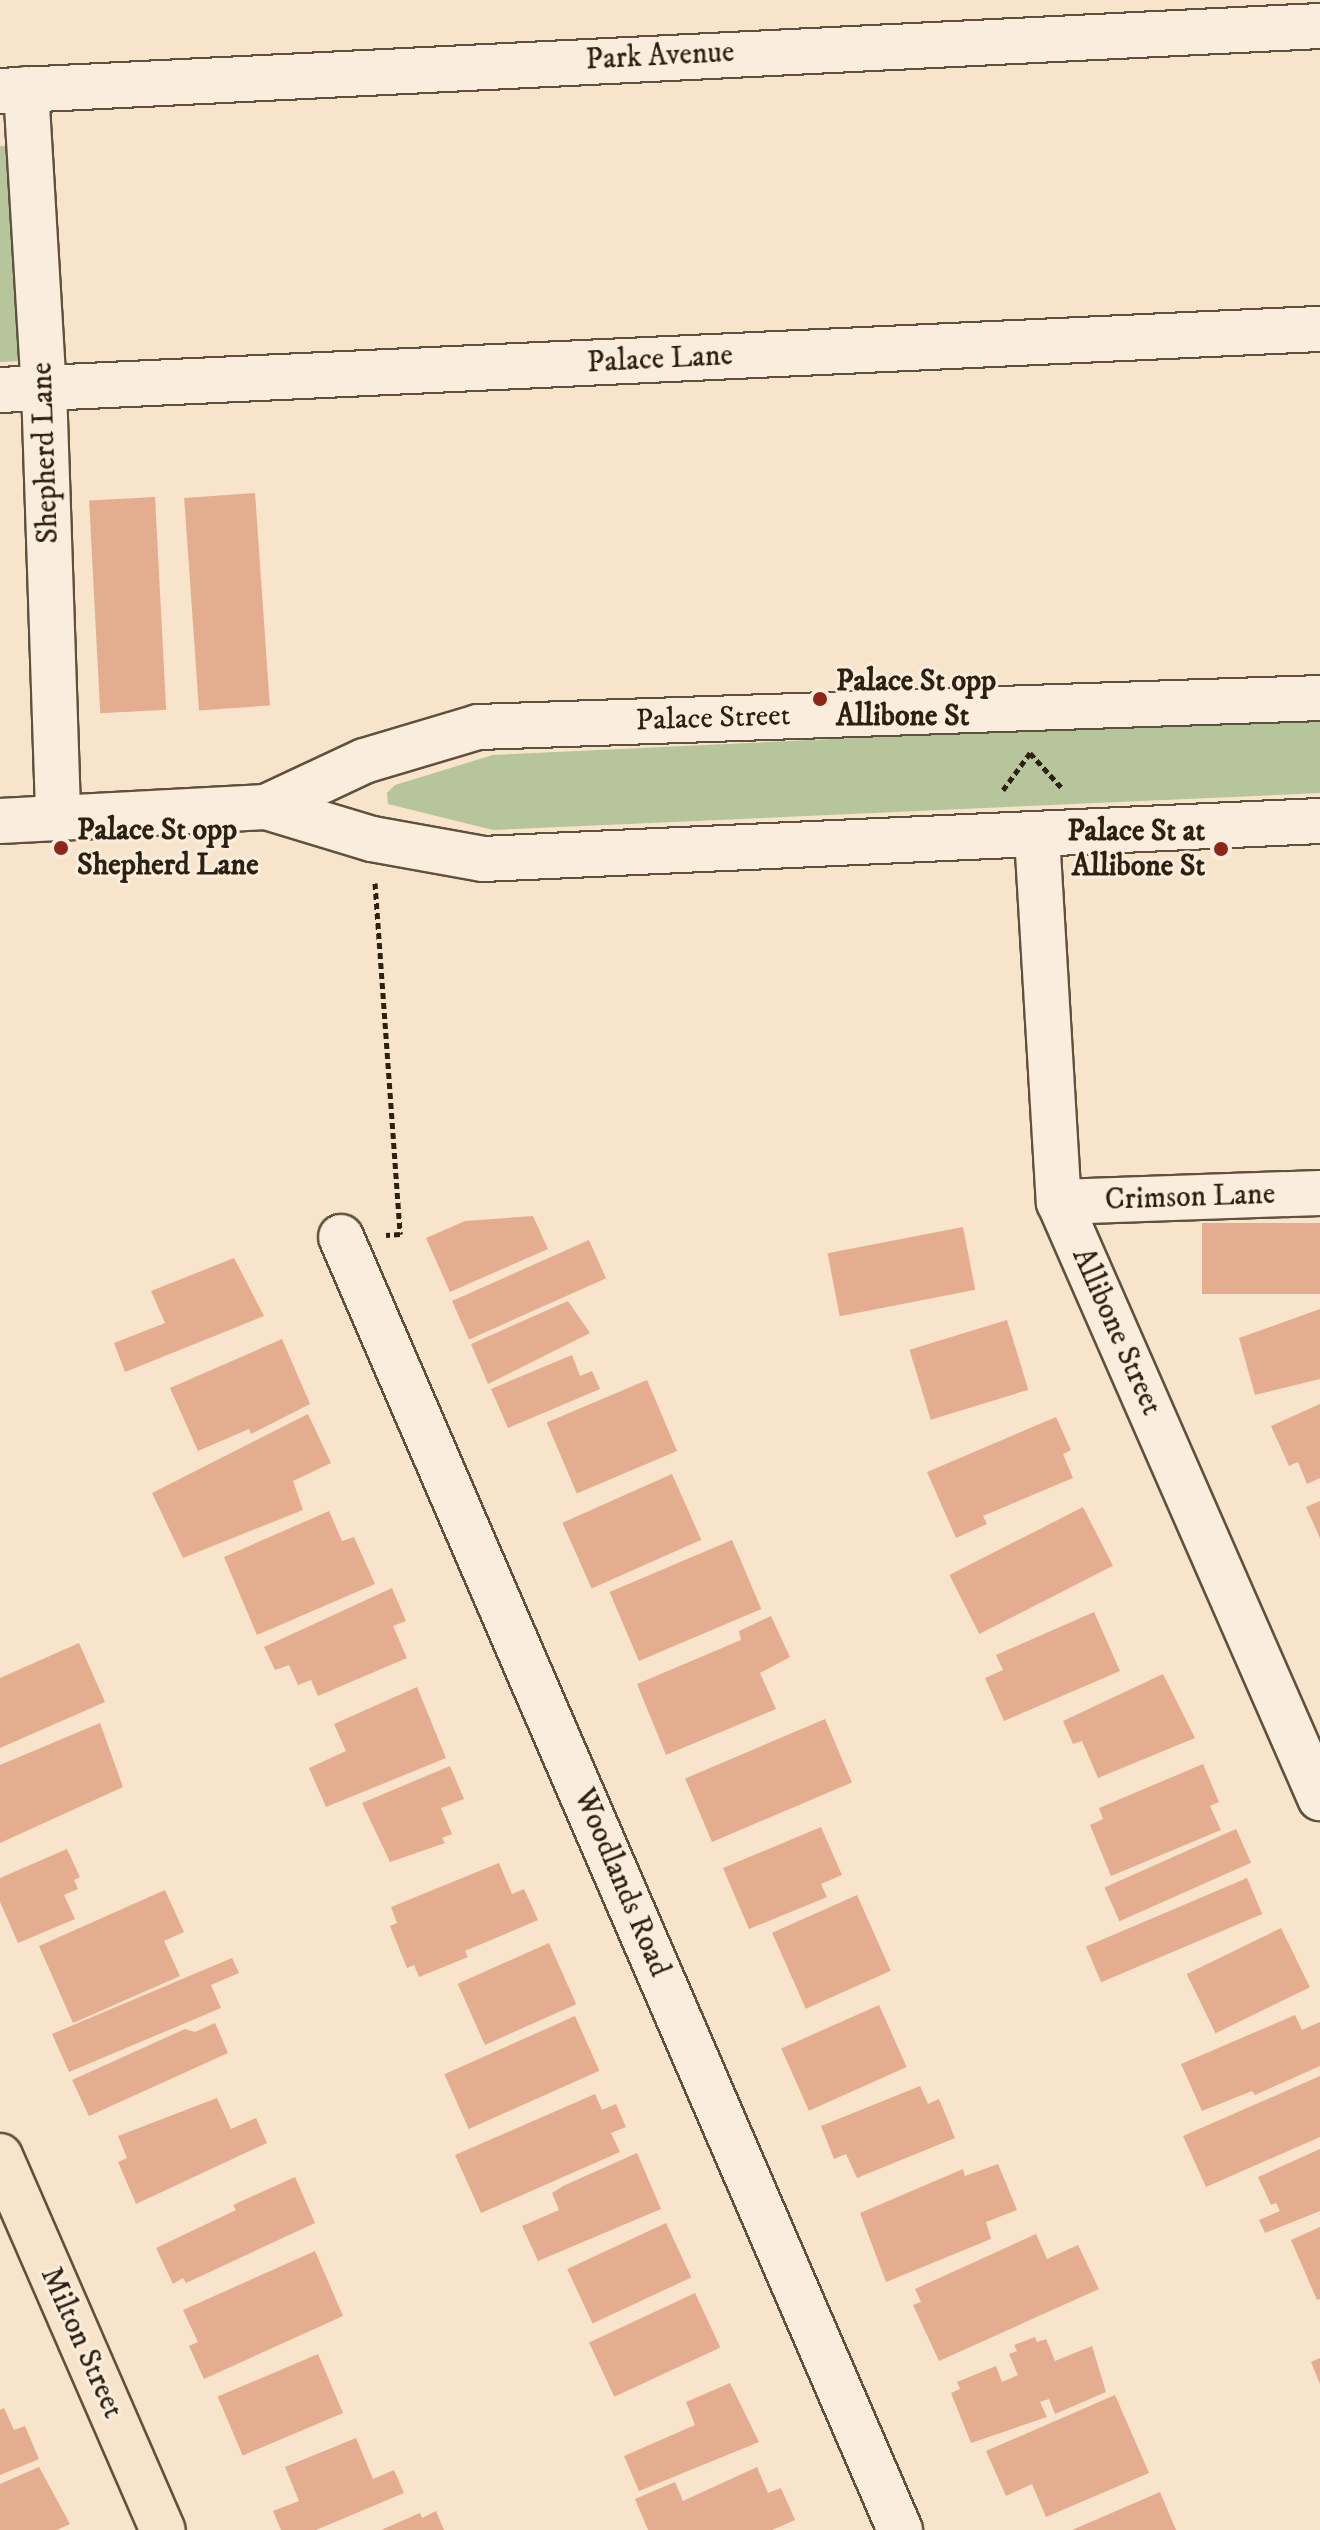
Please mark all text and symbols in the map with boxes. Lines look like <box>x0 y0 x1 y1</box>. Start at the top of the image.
street label: Park Avenue <box>585 35 735 79</box>
street label: Palace Lane <box>586 338 734 382</box>
street label: Shepherd Lane <box>25 362 67 544</box>
place label: Palace St opp Allibone St <box>836 664 996 734</box>
marker: Palace St opp Allibone St <box>811 690 829 708</box>
street label: Palace Street <box>635 698 791 740</box>
place label: Palace St opp Shepherd Lane <box>77 813 259 884</box>
place label: Palace St at Allibone St <box>1067 814 1205 884</box>
marker: Palace St opp Shepherd Lane <box>52 839 70 857</box>
marker: Palace St at Allibone St <box>1212 840 1230 858</box>
street label: Crimson Lane <box>1104 1177 1276 1219</box>
street label: Allibone Street <box>1063 1243 1169 1421</box>
street label: Woodlands Road <box>565 1783 677 1983</box>
street label: Milton Street <box>32 2262 130 2424</box>

